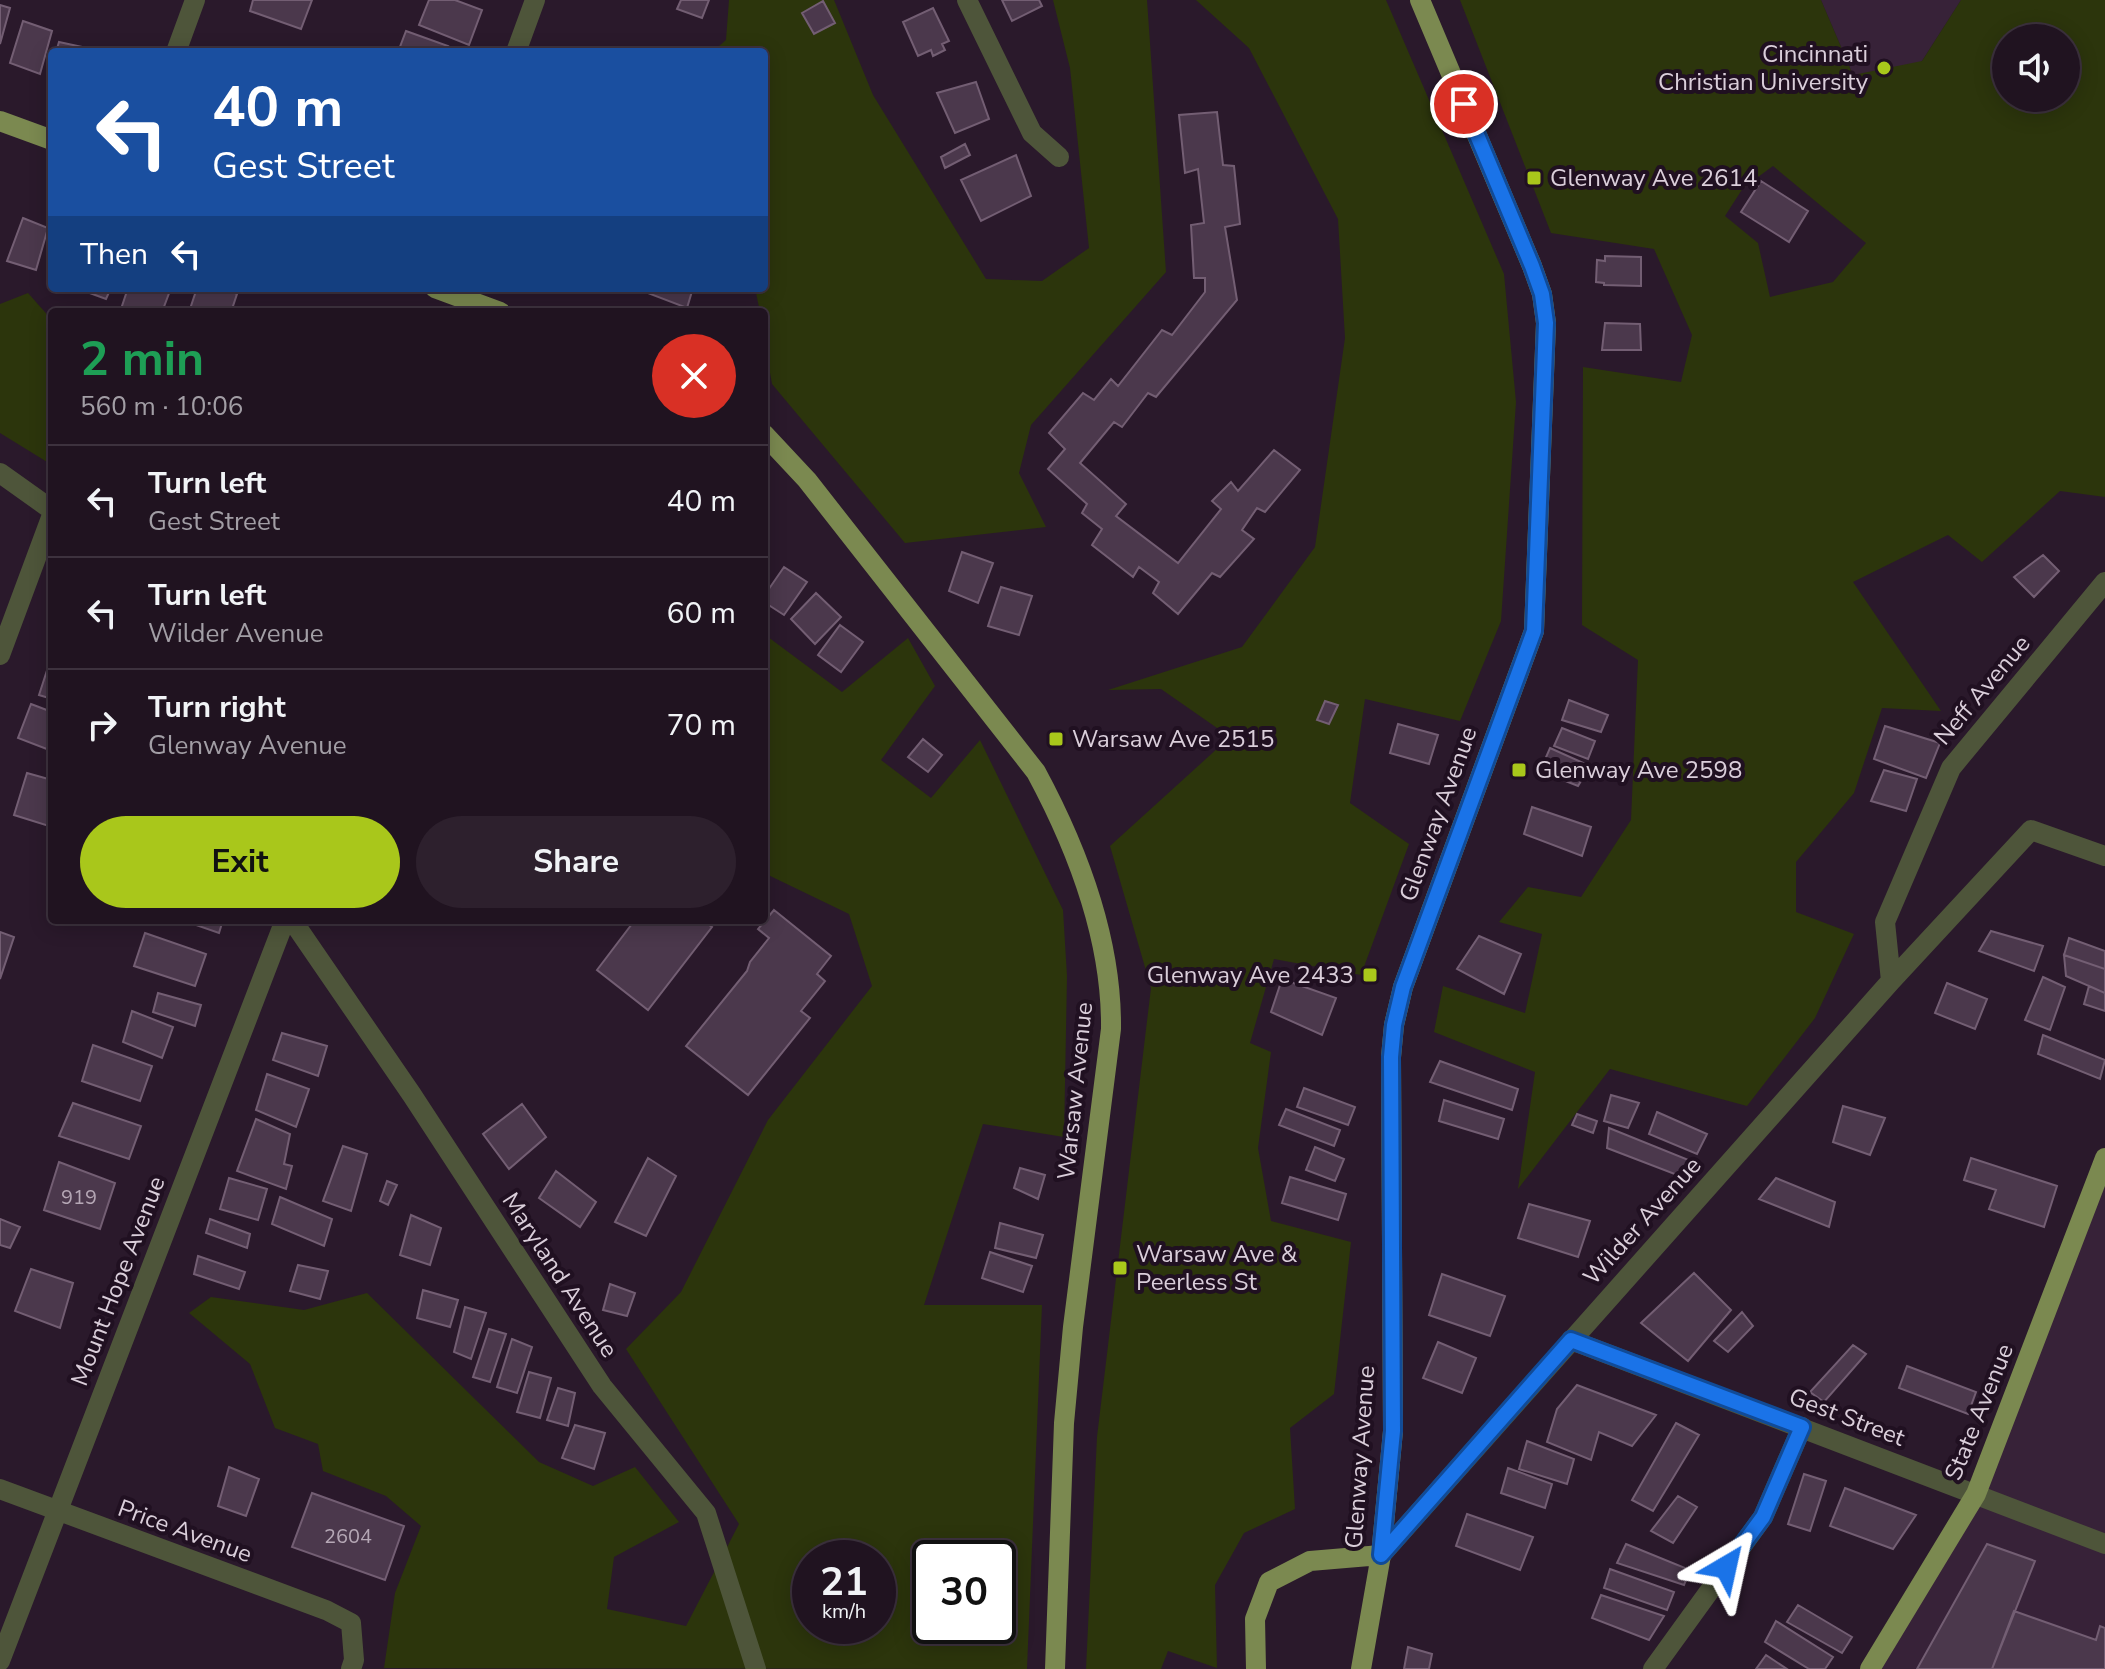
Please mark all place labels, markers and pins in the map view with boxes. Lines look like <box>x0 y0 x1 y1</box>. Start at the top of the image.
place label: Cincinnati Christian University <box>1658 38 1869 98</box>
marker: Cincinnati Christian University <box>1875 59 1893 77</box>
pin <box>1430 70 1498 138</box>
place label: Glenway Ave 2614 <box>1550 162 1757 194</box>
marker: Glenway Ave 2614 <box>1525 169 1543 187</box>
place label: Warsaw Ave 2515 <box>1072 723 1274 755</box>
marker: Warsaw Ave 2515 <box>1047 730 1065 748</box>
place label: Glenway Ave 2598 <box>1535 754 1742 786</box>
marker: Glenway Ave 2598 <box>1510 761 1528 779</box>
place label: Glenway Ave 2433 <box>1147 959 1354 991</box>
marker: Glenway Ave 2433 <box>1361 966 1379 984</box>
place label: Warsaw Ave & Peerless St <box>1136 1238 1298 1298</box>
marker: Warsaw Ave & Peerless St <box>1111 1259 1129 1277</box>

